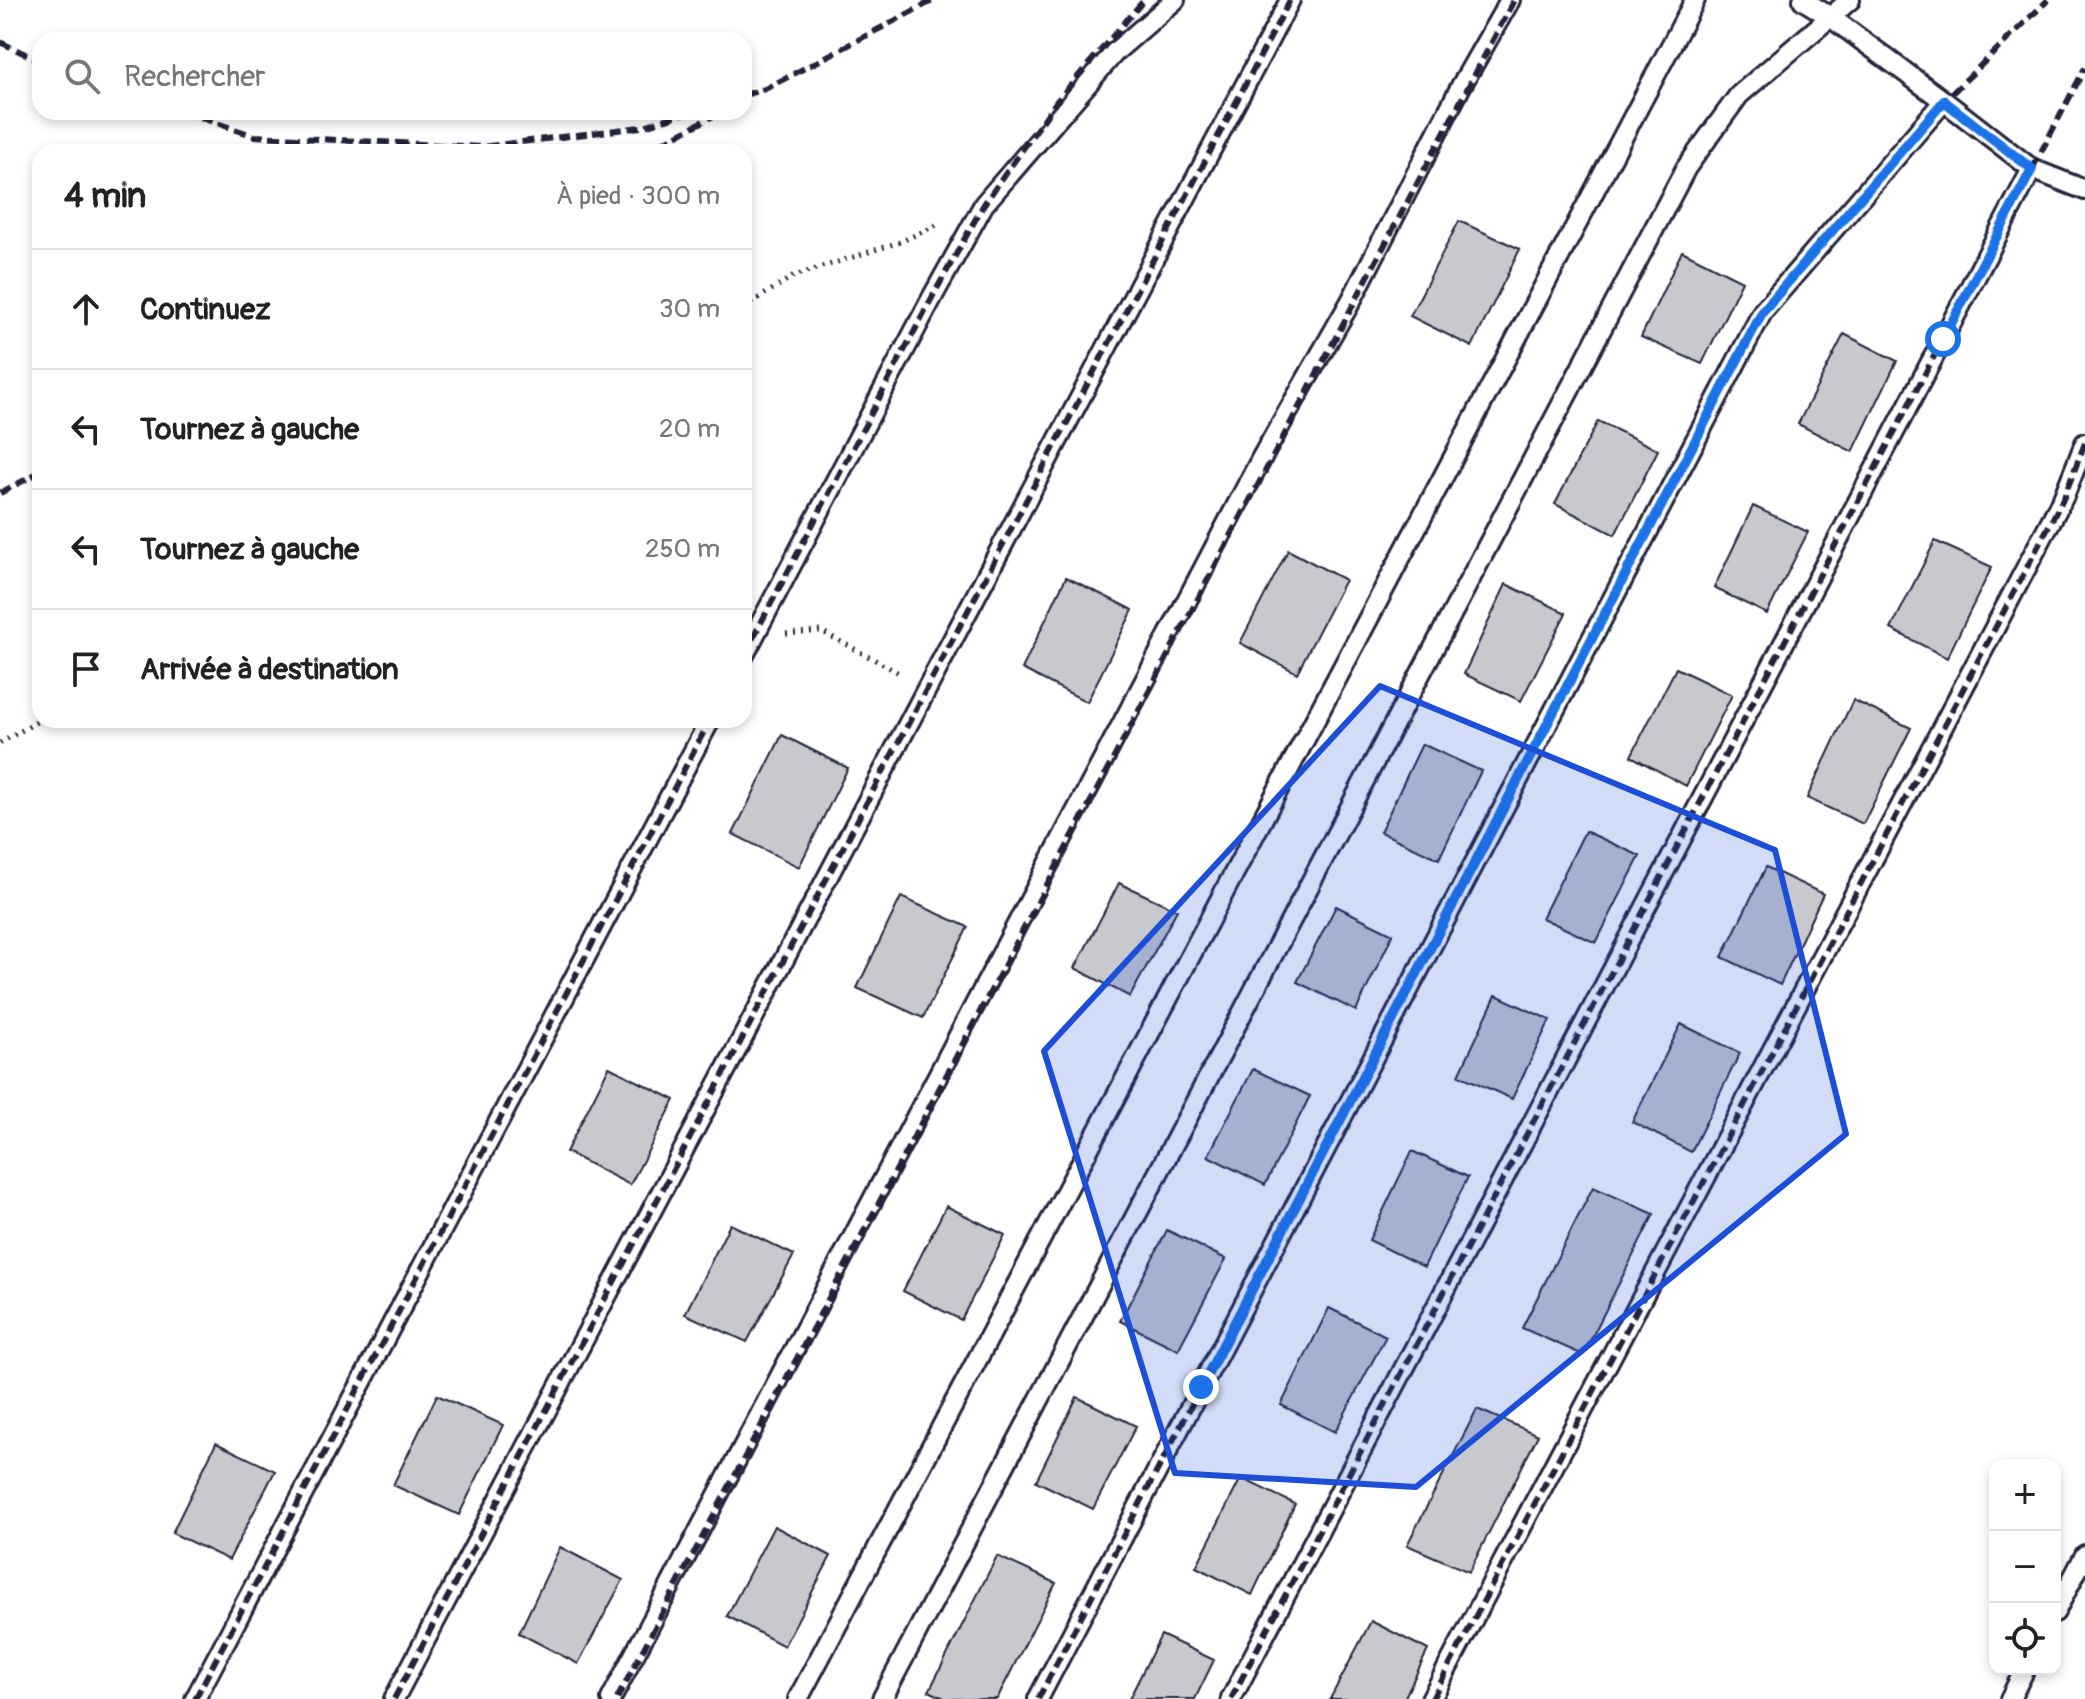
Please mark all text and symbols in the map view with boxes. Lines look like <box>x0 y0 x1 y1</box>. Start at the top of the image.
search box <box>32 32 752 120</box>
icon: search <box>60 54 104 98</box>
text: Rechercher <box>124 58 266 95</box>
text: 4 min <box>64 175 146 218</box>
text: À pied · 300 m <box>556 180 720 212</box>
icon: ahead <box>64 287 108 331</box>
text: Continuez <box>140 291 271 328</box>
text: 30 m <box>659 293 720 325</box>
route start <box>1925 321 1961 357</box>
icon: left <box>64 407 108 451</box>
text: Tournez à gauche <box>140 411 359 448</box>
text: 20 m <box>659 413 720 445</box>
icon: left <box>64 527 108 571</box>
text: Tournez à gauche <box>140 531 359 568</box>
text: 250 m <box>645 533 720 565</box>
icon: arrive <box>64 647 108 691</box>
text: Arrivée à destination <box>140 651 399 688</box>
route end <box>1183 1369 1219 1405</box>
map controls <box>1989 1459 2061 1675</box>
button: + <box>1989 1459 2061 1531</box>
button: − <box>1989 1531 2061 1603</box>
button: locate <box>1989 1603 2061 1675</box>

